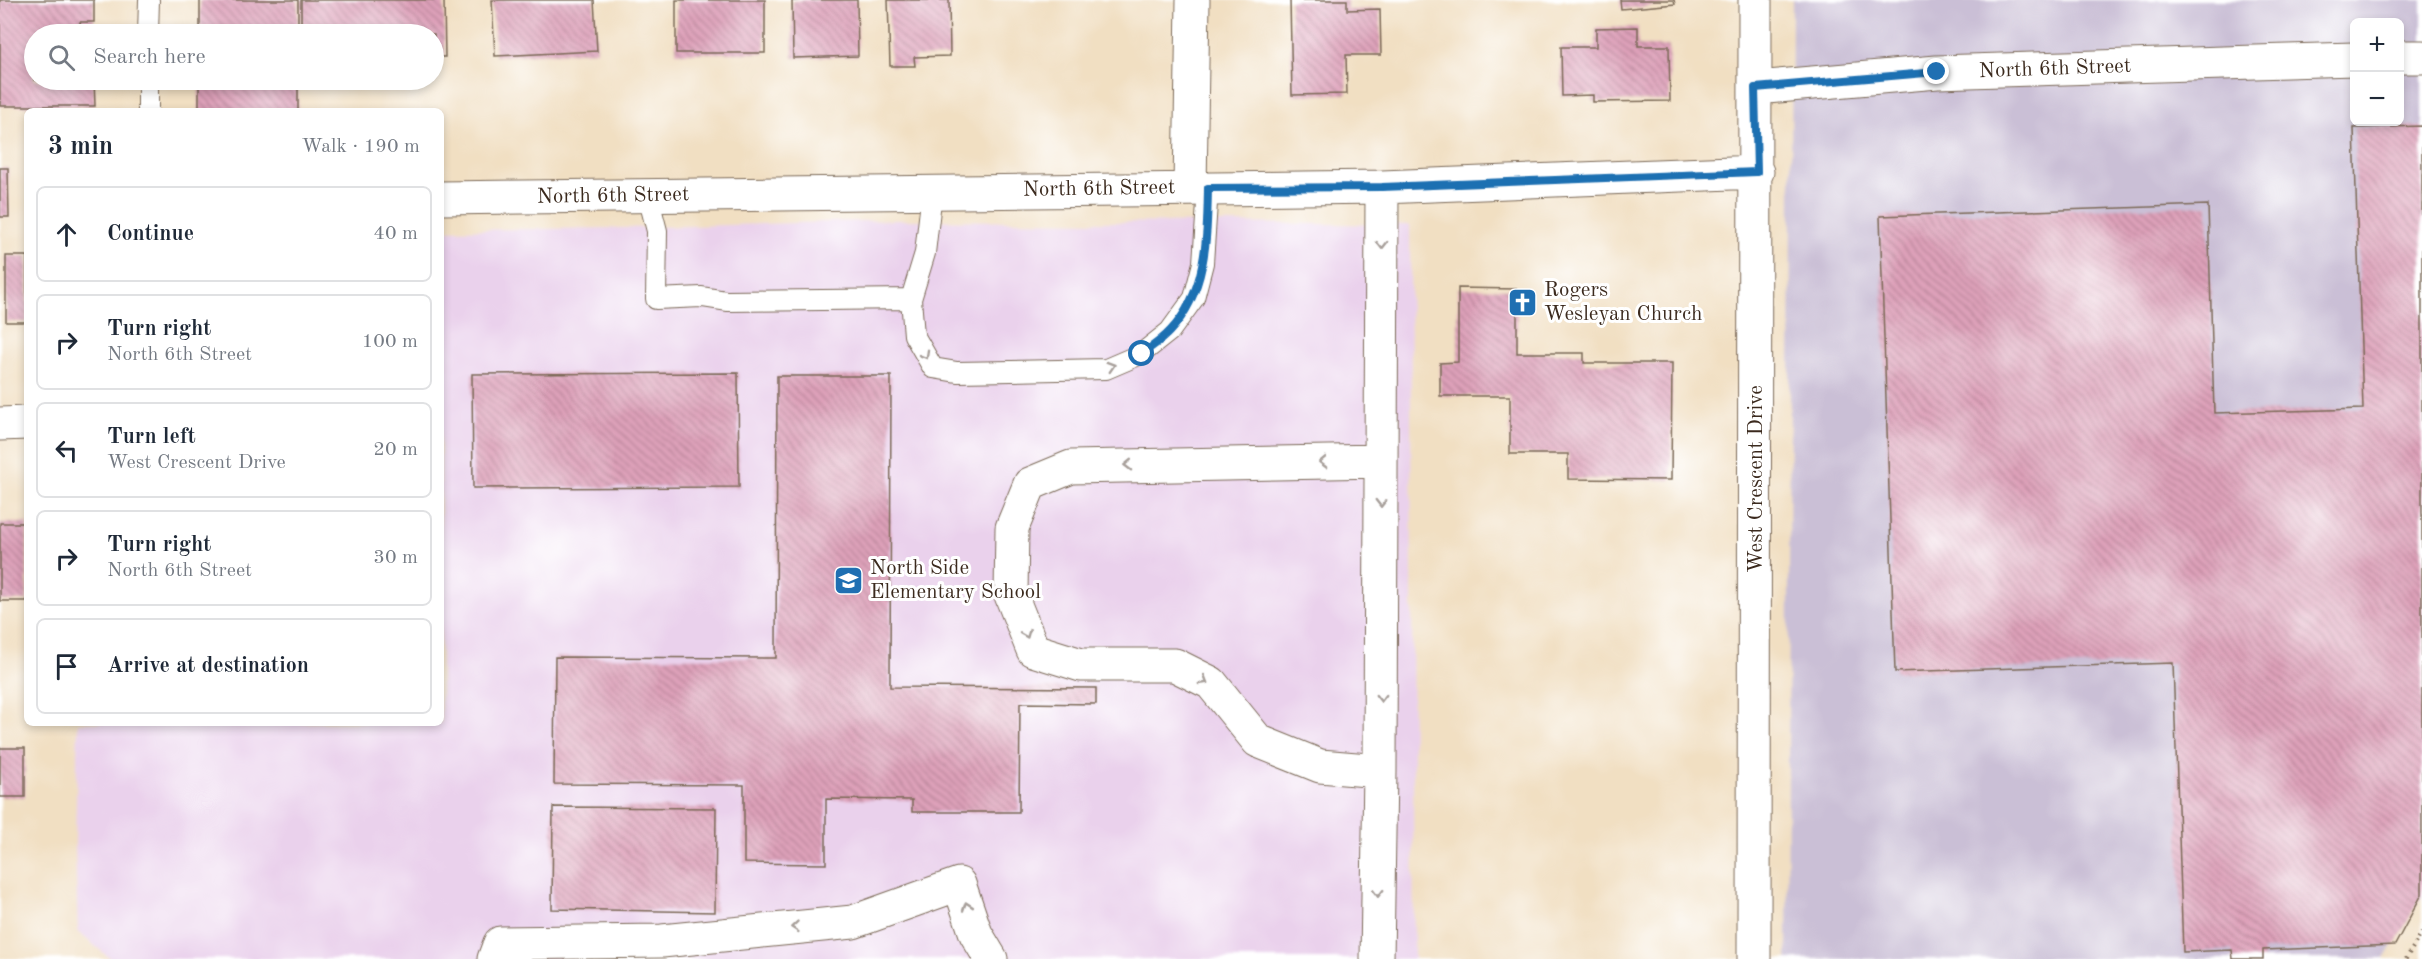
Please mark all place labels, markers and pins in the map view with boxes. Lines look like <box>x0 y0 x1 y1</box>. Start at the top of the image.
place label: Rogers Wesleyan Church <box>1544 280 1702 325</box>
church icon: Rogers Wesleyan Church <box>1507 286 1539 318</box>
place label: North Side Elementary School <box>870 558 1041 603</box>
school or university icon: North Side Elementary School <box>833 564 865 596</box>

